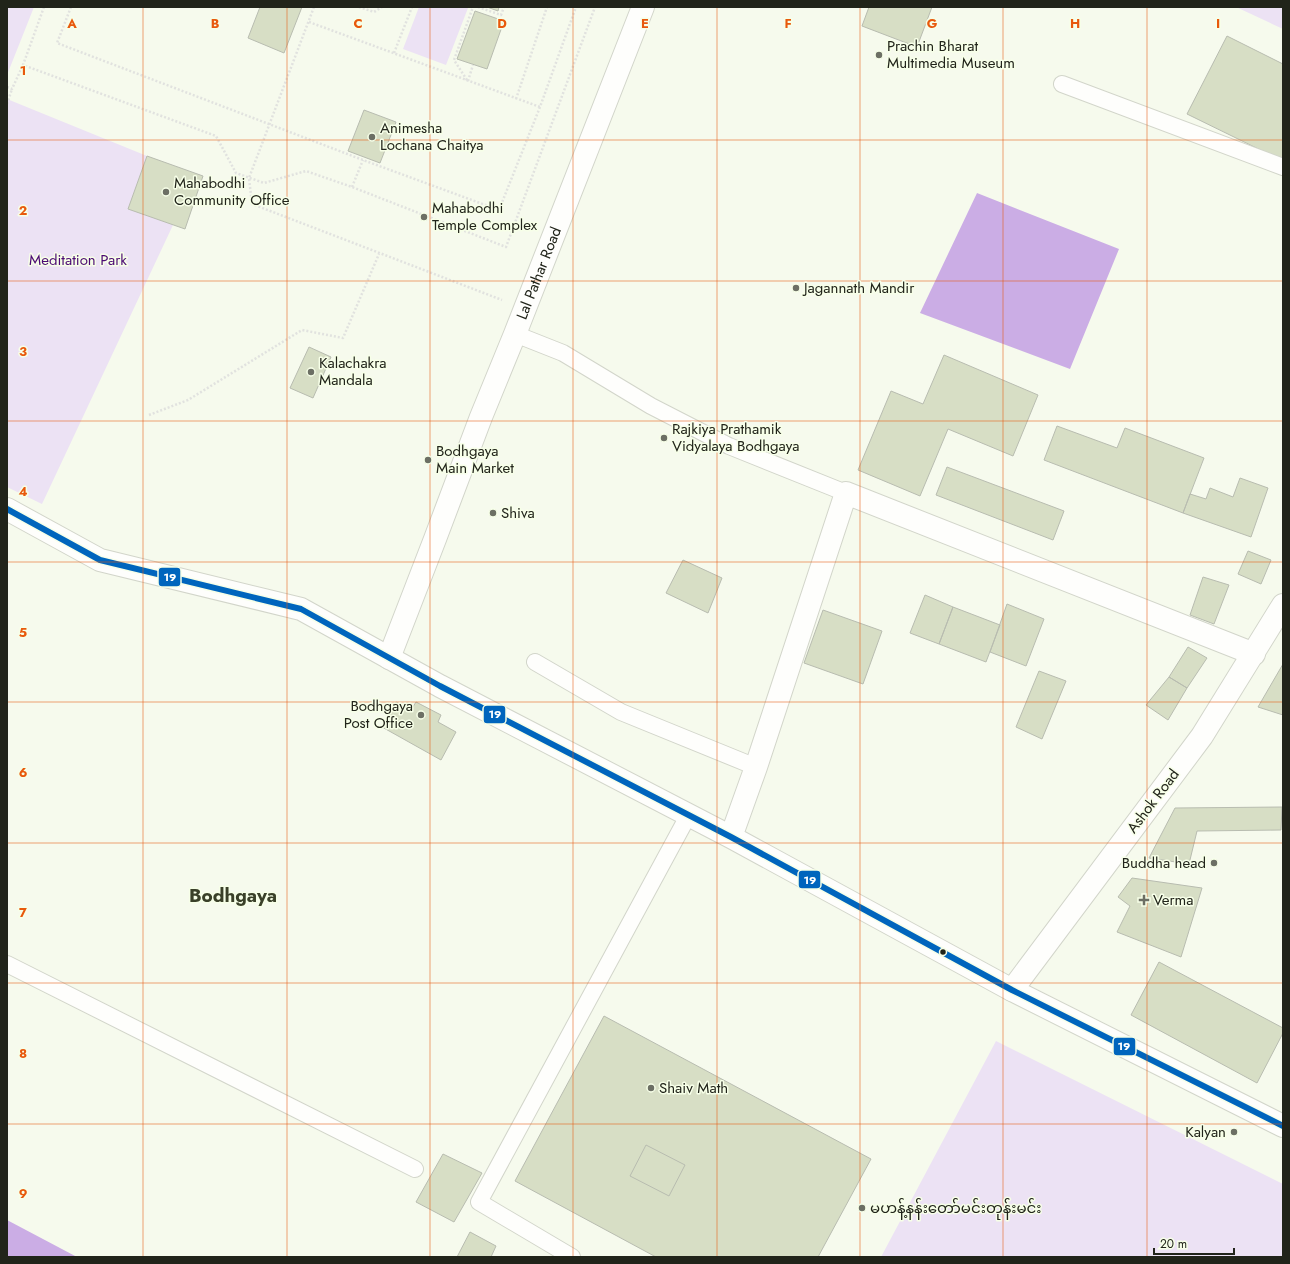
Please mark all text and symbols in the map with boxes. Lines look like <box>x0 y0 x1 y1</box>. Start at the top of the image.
text: A <box>66 14 77 33</box>
text: B <box>211 14 220 33</box>
text: C <box>353 14 363 33</box>
text: D <box>497 14 507 33</box>
text: E <box>641 14 649 33</box>
text: F <box>784 14 792 33</box>
text: G <box>927 14 938 33</box>
text: H <box>1070 14 1080 33</box>
text: I <box>1216 14 1220 33</box>
place label: Prachin Bharat Multimedia Museum <box>887 35 1015 74</box>
marker: Prachin Bharat Multimedia Museum <box>874 50 884 60</box>
text: 1 <box>20 61 26 80</box>
place label: Animesha Lochana Chaitya <box>380 117 483 156</box>
marker: Animesha Lochana Chaitya <box>367 132 377 142</box>
place label: Mahabodhi Community Office <box>174 172 290 211</box>
marker: Mahabodhi Community Office <box>161 187 171 197</box>
place label: Mahabodhi Temple Complex <box>432 197 538 236</box>
text: 2 <box>19 201 27 220</box>
marker: Mahabodhi Temple Complex <box>419 212 429 222</box>
street label: Lal Pathar Road <box>511 224 567 323</box>
park label: Meditation Park <box>29 249 127 271</box>
place label: Jagannath Mandir <box>802 277 915 299</box>
marker: Jagannath Mandir <box>791 283 801 293</box>
text: 3 <box>19 342 27 361</box>
place label: Kalachakra Mandala <box>319 352 387 391</box>
marker: Kalachakra Mandala <box>306 367 316 377</box>
place label: Rajkiya Prathamik Vidyalaya Bodhgaya <box>672 418 800 457</box>
marker: Rajkiya Prathamik Vidyalaya Bodhgaya <box>659 433 669 443</box>
place label: Bodhgaya Main Market <box>436 440 514 479</box>
marker: Bodhgaya Main Market <box>423 455 433 465</box>
text: 4 <box>18 482 28 501</box>
place label: Shiva <box>501 502 535 524</box>
marker: Shiva <box>488 508 498 518</box>
line badge: 19 <box>158 567 181 587</box>
text: 19 <box>164 569 176 585</box>
text: 5 <box>19 623 27 642</box>
place label: Bodhgaya Post Office <box>344 695 413 734</box>
line badge: 19 <box>483 705 506 724</box>
text: 19 <box>489 706 501 722</box>
marker: Bodhgaya Post Office <box>416 710 426 720</box>
text: 6 <box>19 763 28 782</box>
street label: Ashok Road <box>1122 764 1184 838</box>
place label: Buddha head <box>1122 852 1206 874</box>
marker: Buddha head <box>1209 858 1219 868</box>
line badge: 19 <box>798 870 821 889</box>
text: 19 <box>804 872 816 888</box>
district label: Bodhgaya <box>189 882 277 909</box>
place label: Verma <box>1153 889 1194 911</box>
marker: Verma <box>1138 894 1150 906</box>
text: 7 <box>19 903 27 922</box>
unlabelled marker <box>938 947 948 957</box>
line badge: 19 <box>1113 1037 1136 1056</box>
text: 19 <box>1118 1038 1130 1054</box>
text: 8 <box>19 1044 27 1063</box>
place label: Shaiv Math <box>659 1077 728 1099</box>
marker: Shaiv Math <box>646 1083 656 1093</box>
place label: Kalyan <box>1185 1121 1226 1143</box>
marker: Kalyan <box>1229 1127 1239 1137</box>
text: 9 <box>19 1184 28 1203</box>
place label: မဟန့်နန်းတော်မင်းတုန်းမင်း <box>870 1197 1042 1220</box>
marker: မဟန့်နန်းတော်မင်းတုန်းမင်း <box>857 1203 867 1213</box>
scale bar <box>1154 1230 1234 1256</box>
text: 20 m <box>1160 1235 1187 1253</box>

